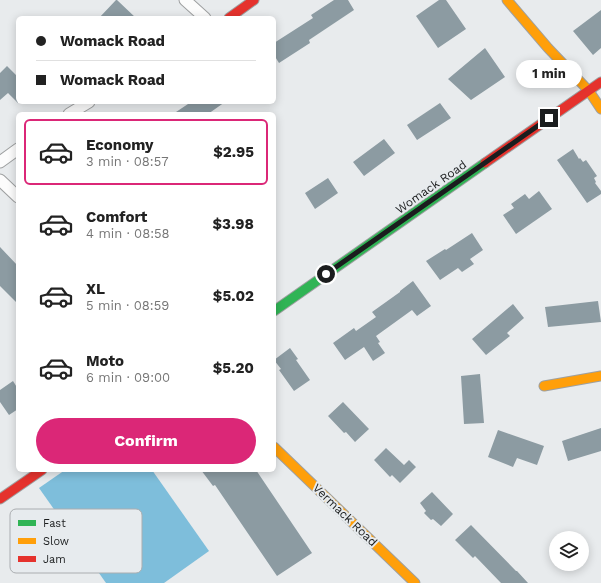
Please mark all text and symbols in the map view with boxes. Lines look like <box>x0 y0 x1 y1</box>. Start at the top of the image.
text: Womack Road <box>60 32 165 50</box>
callout: 1 min <box>516 60 582 88</box>
text: 1 min <box>532 66 566 81</box>
text: Womack Road <box>60 71 165 89</box>
route end <box>540 109 558 127</box>
icon: car <box>38 134 74 170</box>
text: Economy <box>86 136 153 154</box>
text: $2.95 <box>213 143 254 161</box>
text: 3 min · 08:57 <box>86 154 169 169</box>
street label: Womack Road <box>393 157 469 217</box>
icon: car <box>38 206 74 242</box>
text: Comfort <box>86 208 147 226</box>
text: $3.98 <box>212 215 254 233</box>
text: 4 min · 08:58 <box>86 226 170 241</box>
route start <box>317 265 335 283</box>
icon: car <box>38 278 74 314</box>
text: XL <box>86 280 105 298</box>
text: $5.02 <box>213 287 254 305</box>
text: 5 min · 08:59 <box>86 298 169 313</box>
icon: car <box>38 350 74 386</box>
text: Moto <box>86 352 124 370</box>
text: $5.20 <box>213 359 254 377</box>
text: 6 min · 09:00 <box>86 370 170 385</box>
button: Confirm <box>36 418 256 464</box>
street label: Vermack Road <box>310 481 380 549</box>
legend <box>10 509 142 573</box>
text: Fast <box>43 517 66 530</box>
map controls <box>549 531 589 571</box>
button: layers <box>549 531 589 571</box>
text: Slow <box>43 535 69 548</box>
text: Jam <box>43 553 66 566</box>

